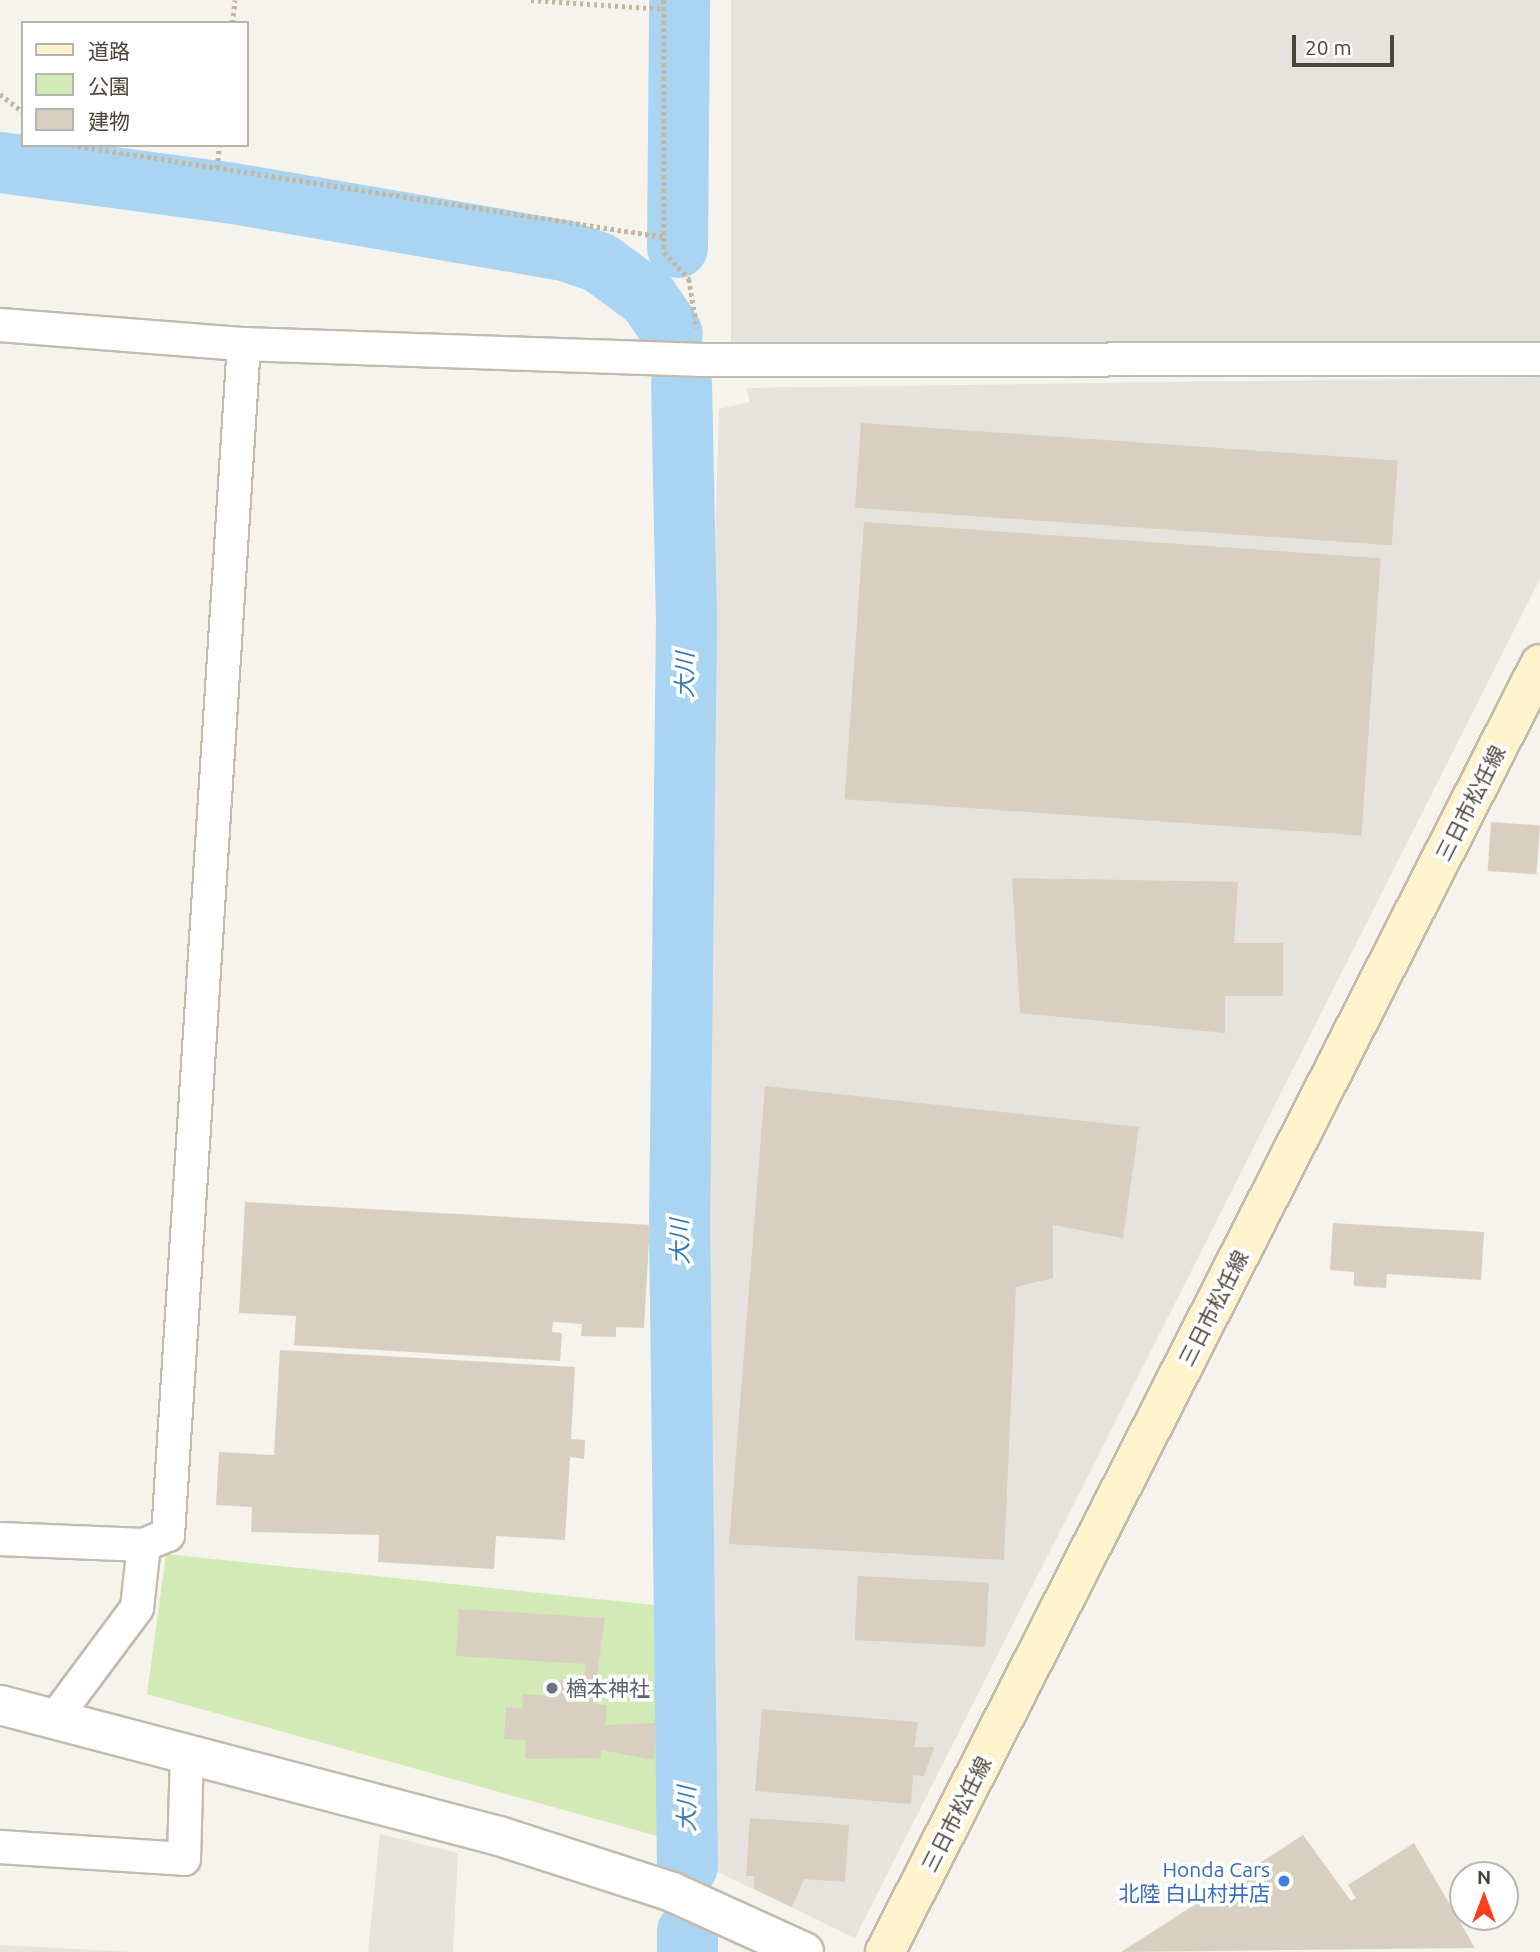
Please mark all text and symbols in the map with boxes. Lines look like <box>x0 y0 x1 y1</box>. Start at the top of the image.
legend <box>21 21 248 147</box>
scale bar <box>1295 21 1396 65</box>
text: 20 m <box>1305 35 1352 59</box>
text: 道路 <box>88 39 130 63</box>
text: 公園 <box>88 74 130 98</box>
text: 建物 <box>88 109 130 133</box>
water label: 大川 <box>671 652 699 698</box>
street label: 三日市松任線 <box>1430 741 1510 865</box>
water label: 大川 <box>666 1219 694 1265</box>
street label: 三日市松任線 <box>1173 1246 1253 1370</box>
place label: 楢本神社 <box>566 1675 650 1701</box>
marker: 楢本神社 <box>544 1680 560 1696</box>
street label: 三日市松任線 <box>916 1752 996 1876</box>
water label: 大川 <box>673 1786 701 1832</box>
place label: Honda Cars 北陸 白山村井店 <box>1118 1856 1270 1906</box>
north arrow <box>1449 1861 1519 1931</box>
text: N <box>1477 1866 1491 1888</box>
marker: Honda Cars 北陸 白山村井店 <box>1276 1873 1292 1889</box>

